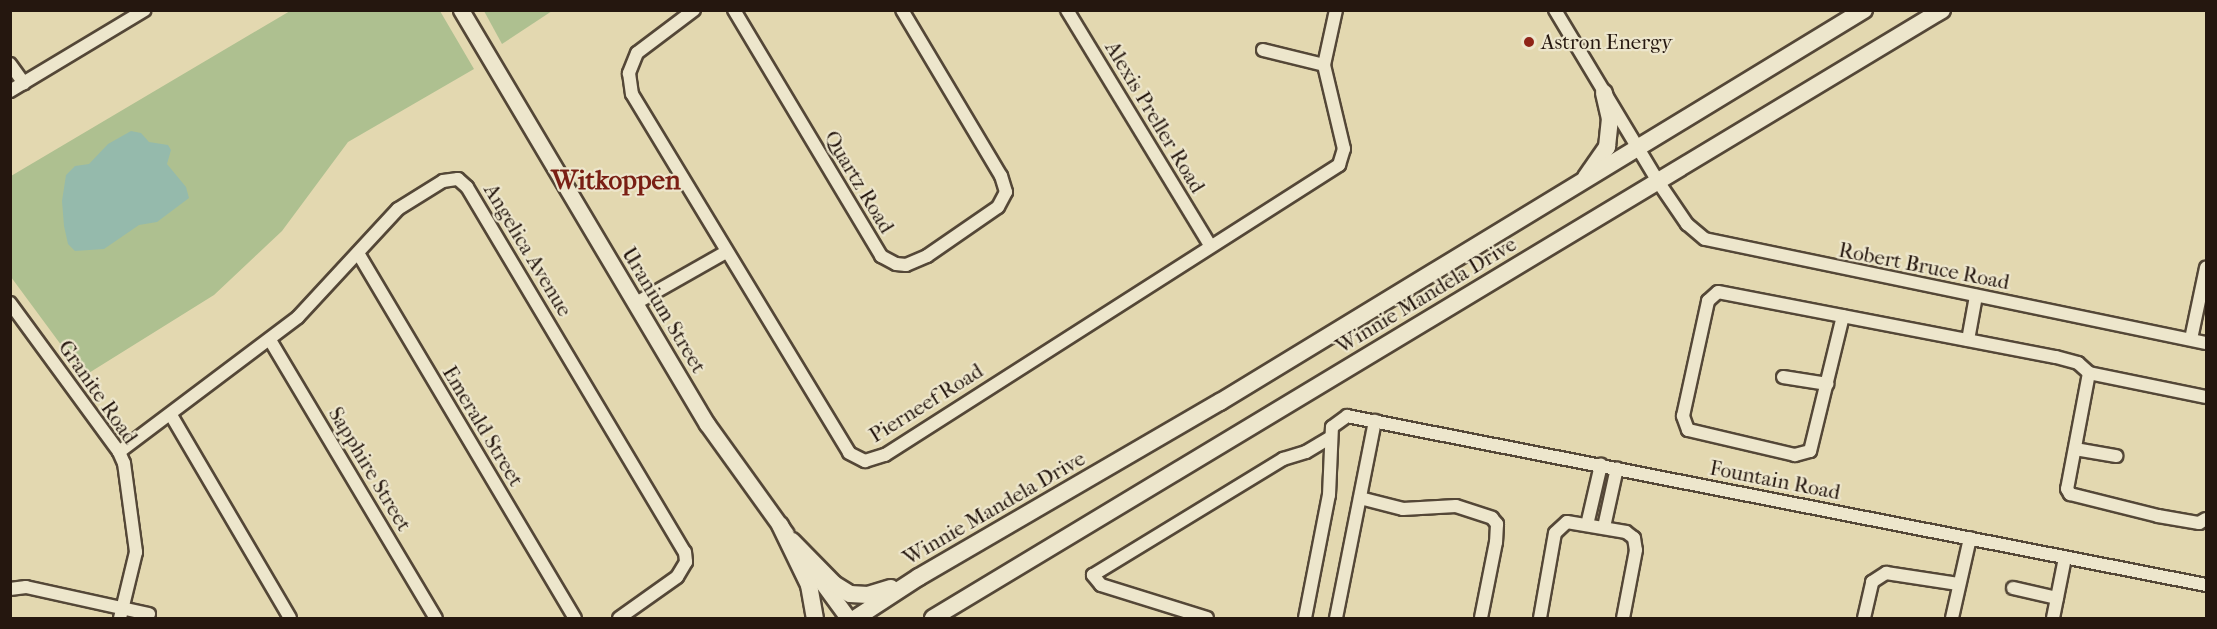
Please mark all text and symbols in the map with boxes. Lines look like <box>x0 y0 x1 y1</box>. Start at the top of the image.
place label: Astron Energy <box>1541 29 1673 55</box>
marker: Astron Energy <box>1522 35 1536 49</box>
street label: Alexis Preller Road <box>1100 36 1210 198</box>
street label: Quartz Road <box>819 126 899 238</box>
district label: Witkoppen <box>551 165 681 197</box>
street label: Angelica Avenue <box>478 179 578 321</box>
street label: Winnie Mandela Drive <box>1331 231 1521 359</box>
street label: Robert Bruce Road <box>1837 237 2011 295</box>
street label: Uranium Street <box>617 242 711 378</box>
street label: Granite Road <box>53 335 143 449</box>
street label: Pierneef Road <box>865 358 987 448</box>
street label: Emerald Street <box>437 361 529 491</box>
street label: Sapphire Street <box>323 402 417 536</box>
street label: Winnie Mandela Drive <box>898 446 1090 570</box>
street label: Fountain Road <box>1708 455 1842 505</box>

